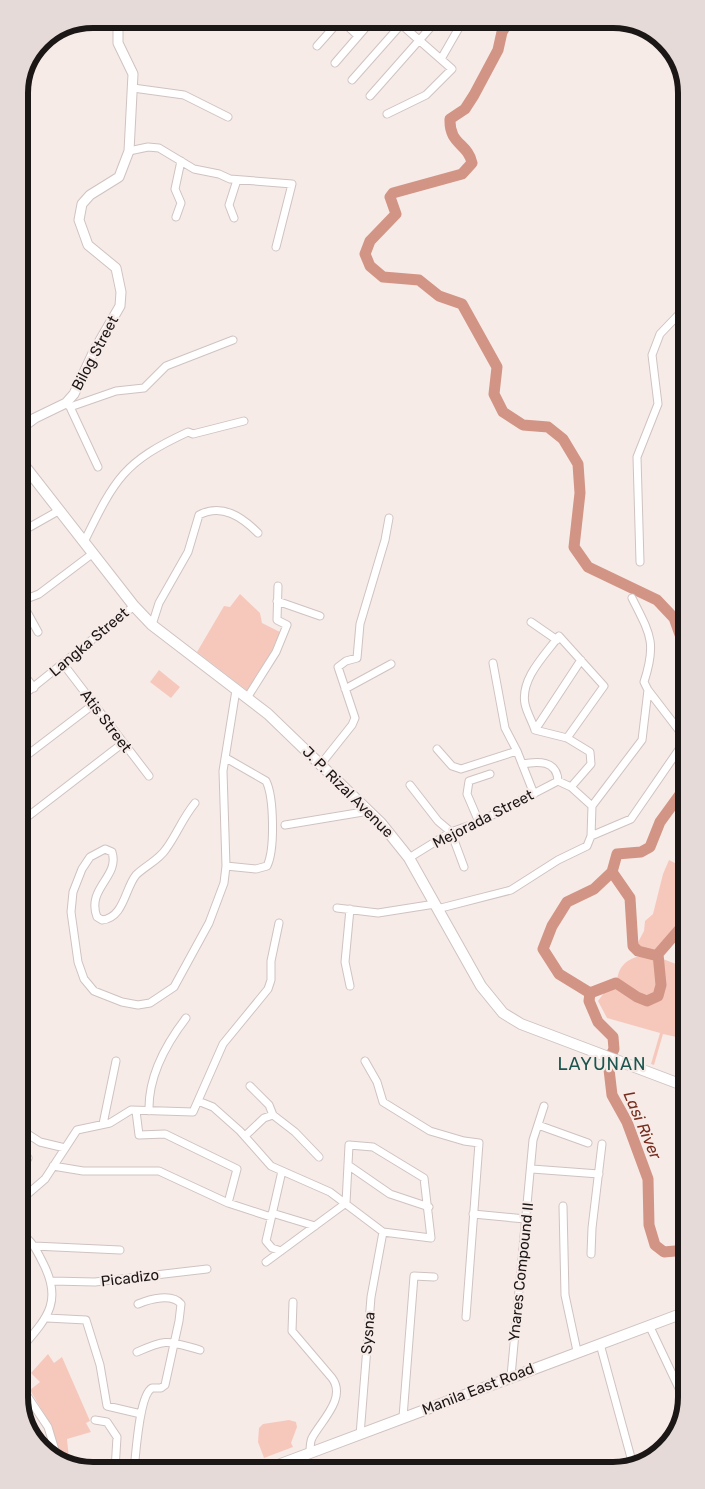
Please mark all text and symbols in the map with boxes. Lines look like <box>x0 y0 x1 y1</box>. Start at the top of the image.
street label: Bilog Street <box>68 313 122 393</box>
street label: Langka Street <box>46 604 132 680</box>
street label: Atis Street <box>77 686 135 756</box>
street label: J. P. Rizal Avenue <box>299 743 397 841</box>
street label: Mejorada Street <box>430 786 537 852</box>
district label: LAYUNAN <box>557 1053 647 1075</box>
water label: Lasi River <box>620 1088 666 1163</box>
street label: Ynares Compound II <box>505 1202 537 1342</box>
street label: Picadizo <box>100 1266 160 1290</box>
street label: Sysna <box>357 1311 379 1355</box>
street label: Manila East Road <box>419 1359 537 1419</box>

